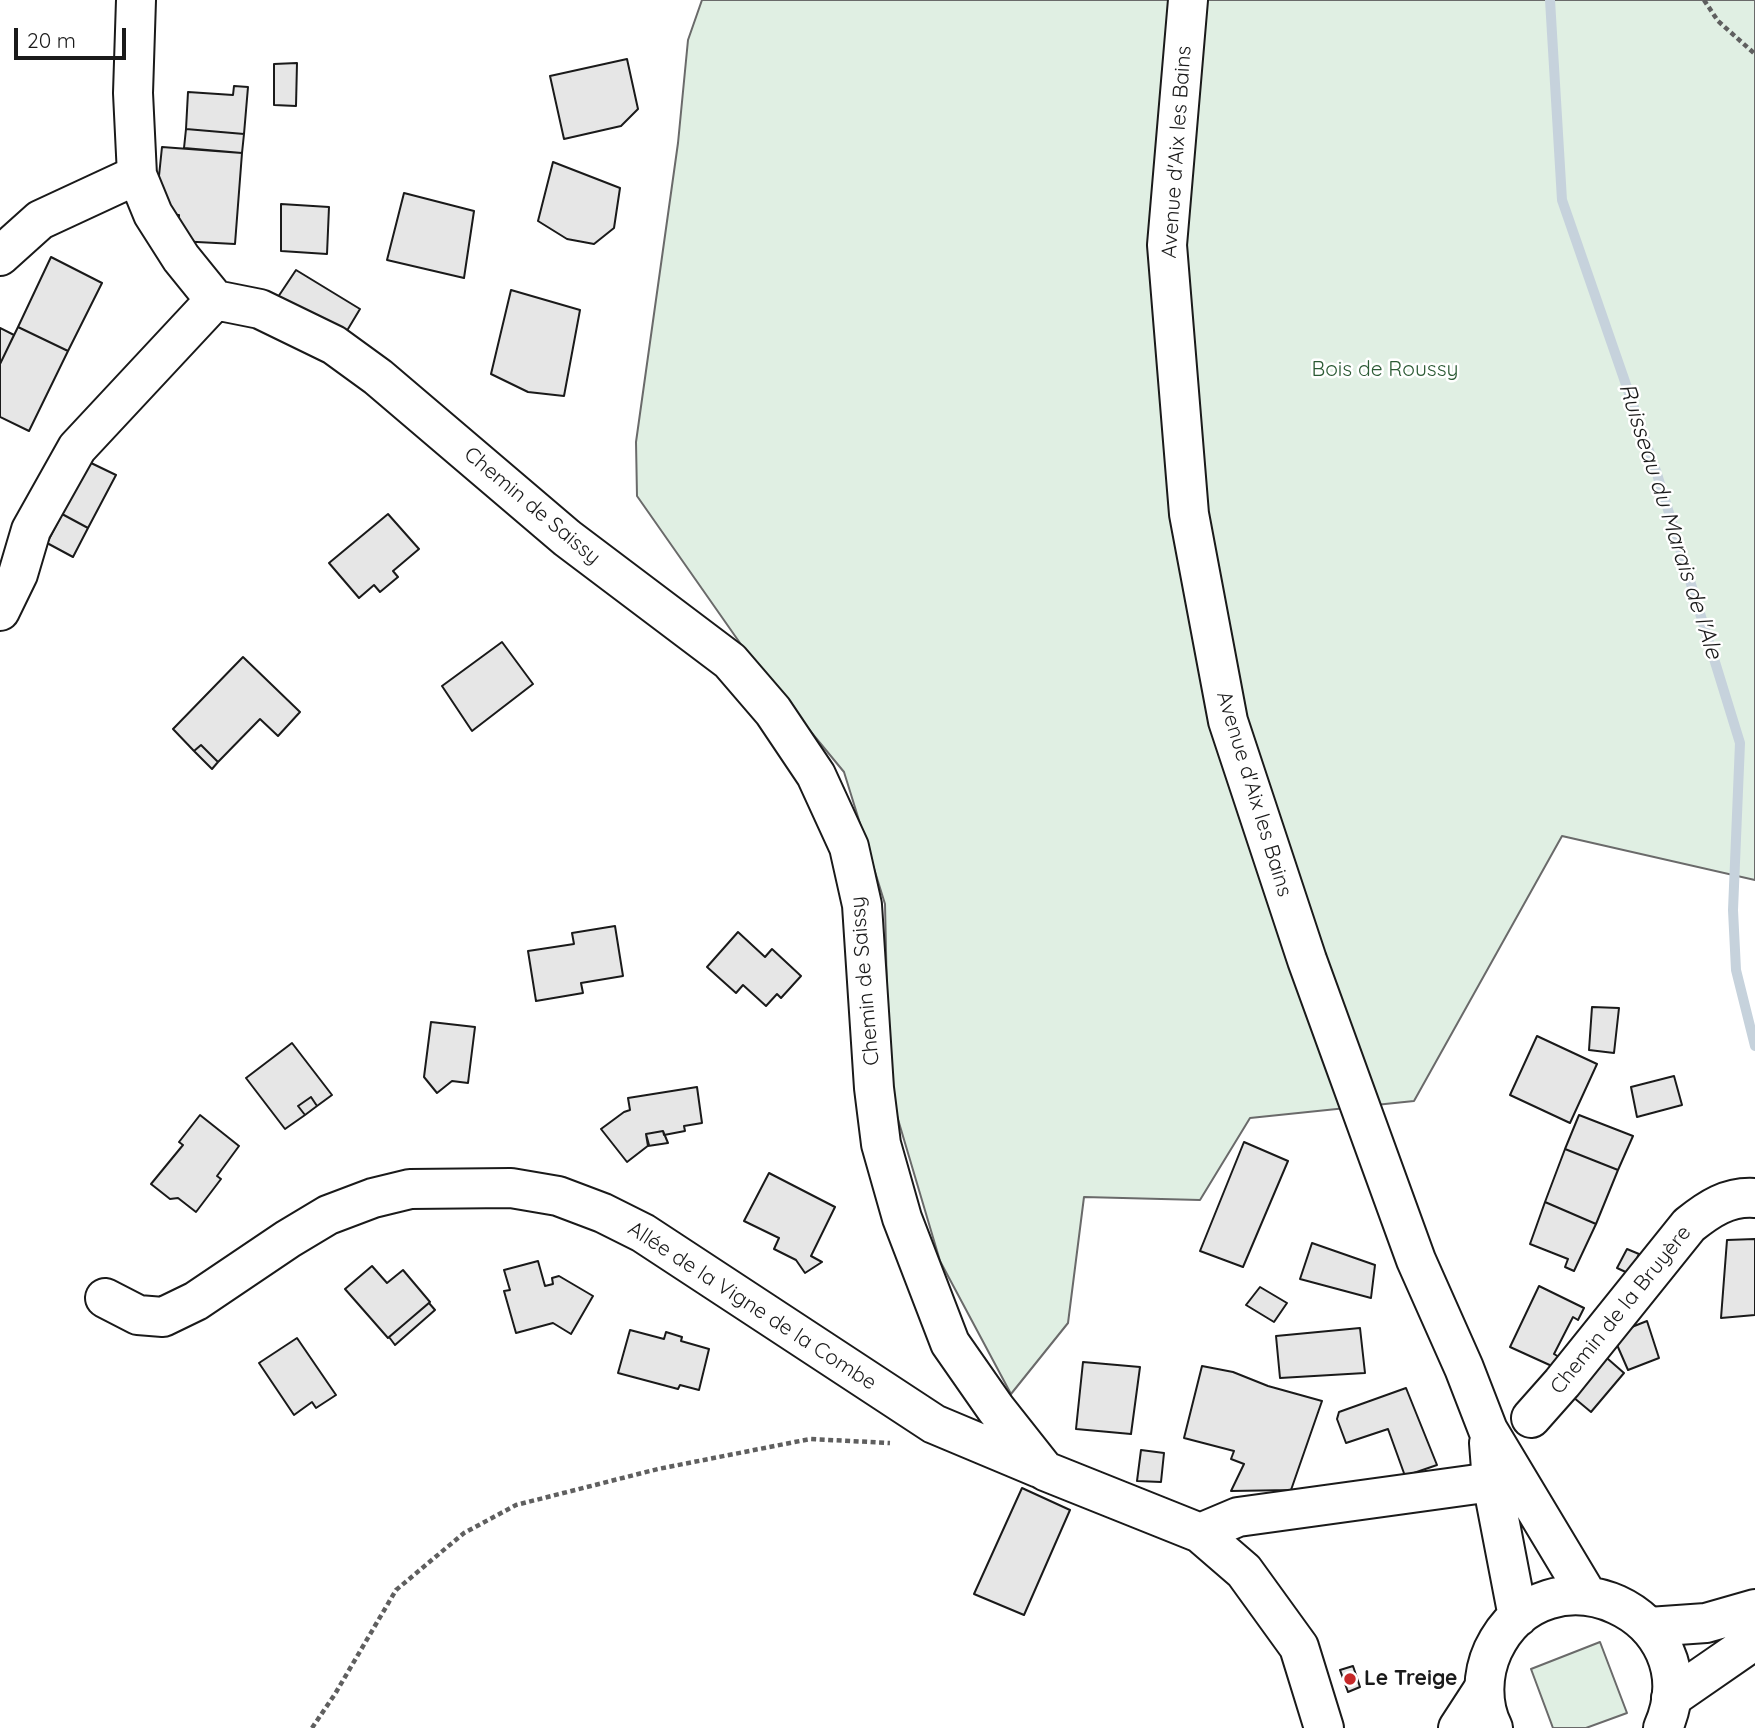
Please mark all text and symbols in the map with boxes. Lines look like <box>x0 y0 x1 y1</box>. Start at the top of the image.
scale bar <box>18 14 130 58</box>
text: 20 m <box>27 27 76 53</box>
street label: Avenue d'Aix les Bains <box>1157 45 1197 259</box>
park label: Bois de Roussy <box>1312 357 1458 383</box>
water label: Ruisseau du Marais de l'Ale <box>1612 380 1728 662</box>
street label: Chemin de Saissy <box>459 442 605 570</box>
street label: Avenue d'Aix les Bains <box>1211 688 1297 900</box>
street label: Chemin de Saissy <box>845 895 885 1067</box>
street label: Allée de la Vigne de la Combe <box>623 1216 881 1396</box>
street label: Chemin de la Bruyère <box>1545 1221 1697 1399</box>
place label: Le Treige <box>1364 1666 1457 1692</box>
marker: Le Treige <box>1342 1671 1358 1687</box>

